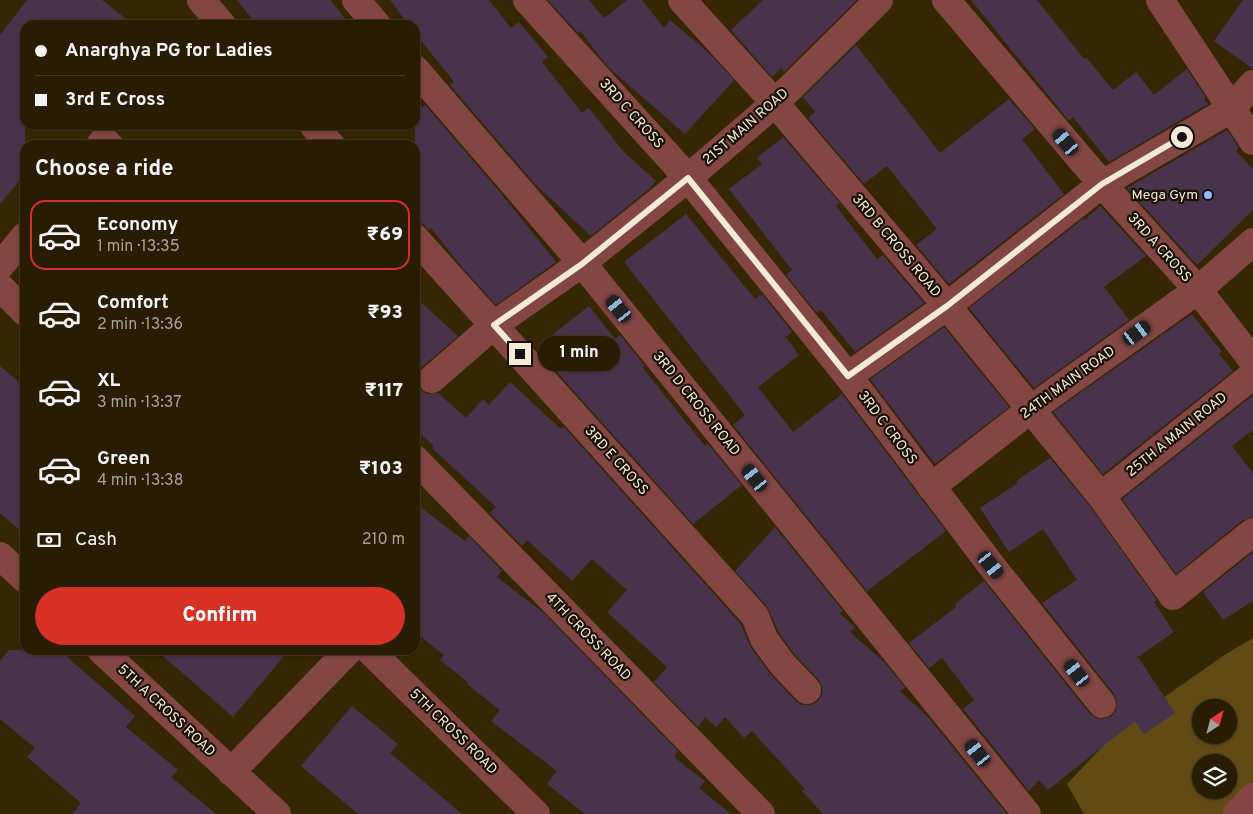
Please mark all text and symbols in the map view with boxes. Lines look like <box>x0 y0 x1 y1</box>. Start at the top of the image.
text: Anarghya PG for Ladies <box>65 39 273 63</box>
street label: 3RD C CROSS <box>595 76 667 152</box>
street label: 21ST MAIN ROAD <box>700 85 792 169</box>
text: 3rd E Cross <box>65 88 165 112</box>
car <box>1050 126 1081 158</box>
route start <box>1171 126 1193 148</box>
text: Choose a ride <box>35 156 173 183</box>
place label: Mega Gym <box>1132 187 1198 204</box>
marker: Mega Gym <box>1202 189 1214 201</box>
street label: 3RD B CROSS ROAD <box>848 191 944 301</box>
street label: 3RD A CROSS <box>1123 210 1195 286</box>
icon: car <box>37 213 82 258</box>
text: Economy <box>97 213 178 237</box>
text: ₹69 <box>367 223 403 247</box>
text: 1 min · 13:35 <box>97 237 180 257</box>
icon: car <box>37 291 82 336</box>
text: Comfort <box>97 291 169 315</box>
car <box>603 293 634 325</box>
text: ₹93 <box>367 301 403 325</box>
text: 2 min · 13:36 <box>97 315 183 335</box>
car <box>1120 318 1153 348</box>
callout: 1 min <box>538 336 620 372</box>
route end <box>509 343 531 365</box>
text: 1 min <box>559 343 599 363</box>
street label: 24TH MAIN ROAD <box>1017 343 1119 423</box>
street label: 3RD D CROSS ROAD <box>649 348 743 460</box>
icon: car <box>37 369 82 414</box>
text: XL <box>97 369 120 393</box>
text: ₹117 <box>365 379 403 403</box>
street label: 3RD C CROSS <box>854 388 920 468</box>
street label: 25TH A MAIN ROAD <box>1123 389 1231 481</box>
text: 3 min · 13:37 <box>97 393 182 413</box>
street label: 3RD E CROSS <box>580 423 652 499</box>
icon: car <box>37 447 82 492</box>
text: Green <box>97 447 150 471</box>
text: ₹103 <box>359 457 403 481</box>
car <box>739 462 770 494</box>
text: 4 min · 13:38 <box>97 471 183 491</box>
icon: cash <box>35 526 63 554</box>
text: Cash <box>75 528 117 552</box>
text: 210 m <box>362 530 405 550</box>
car <box>975 549 1006 581</box>
button: Confirm <box>35 587 405 645</box>
street label: 4TH CROSS ROAD <box>542 589 634 685</box>
car <box>1061 657 1092 689</box>
street label: 5TH A CROSS ROAD <box>114 661 218 761</box>
street label: 5TH CROSS ROAD <box>405 686 501 778</box>
north arrow <box>1192 699 1238 744</box>
map controls <box>1192 699 1237 799</box>
car <box>962 737 993 769</box>
button: layers <box>1192 754 1237 799</box>

